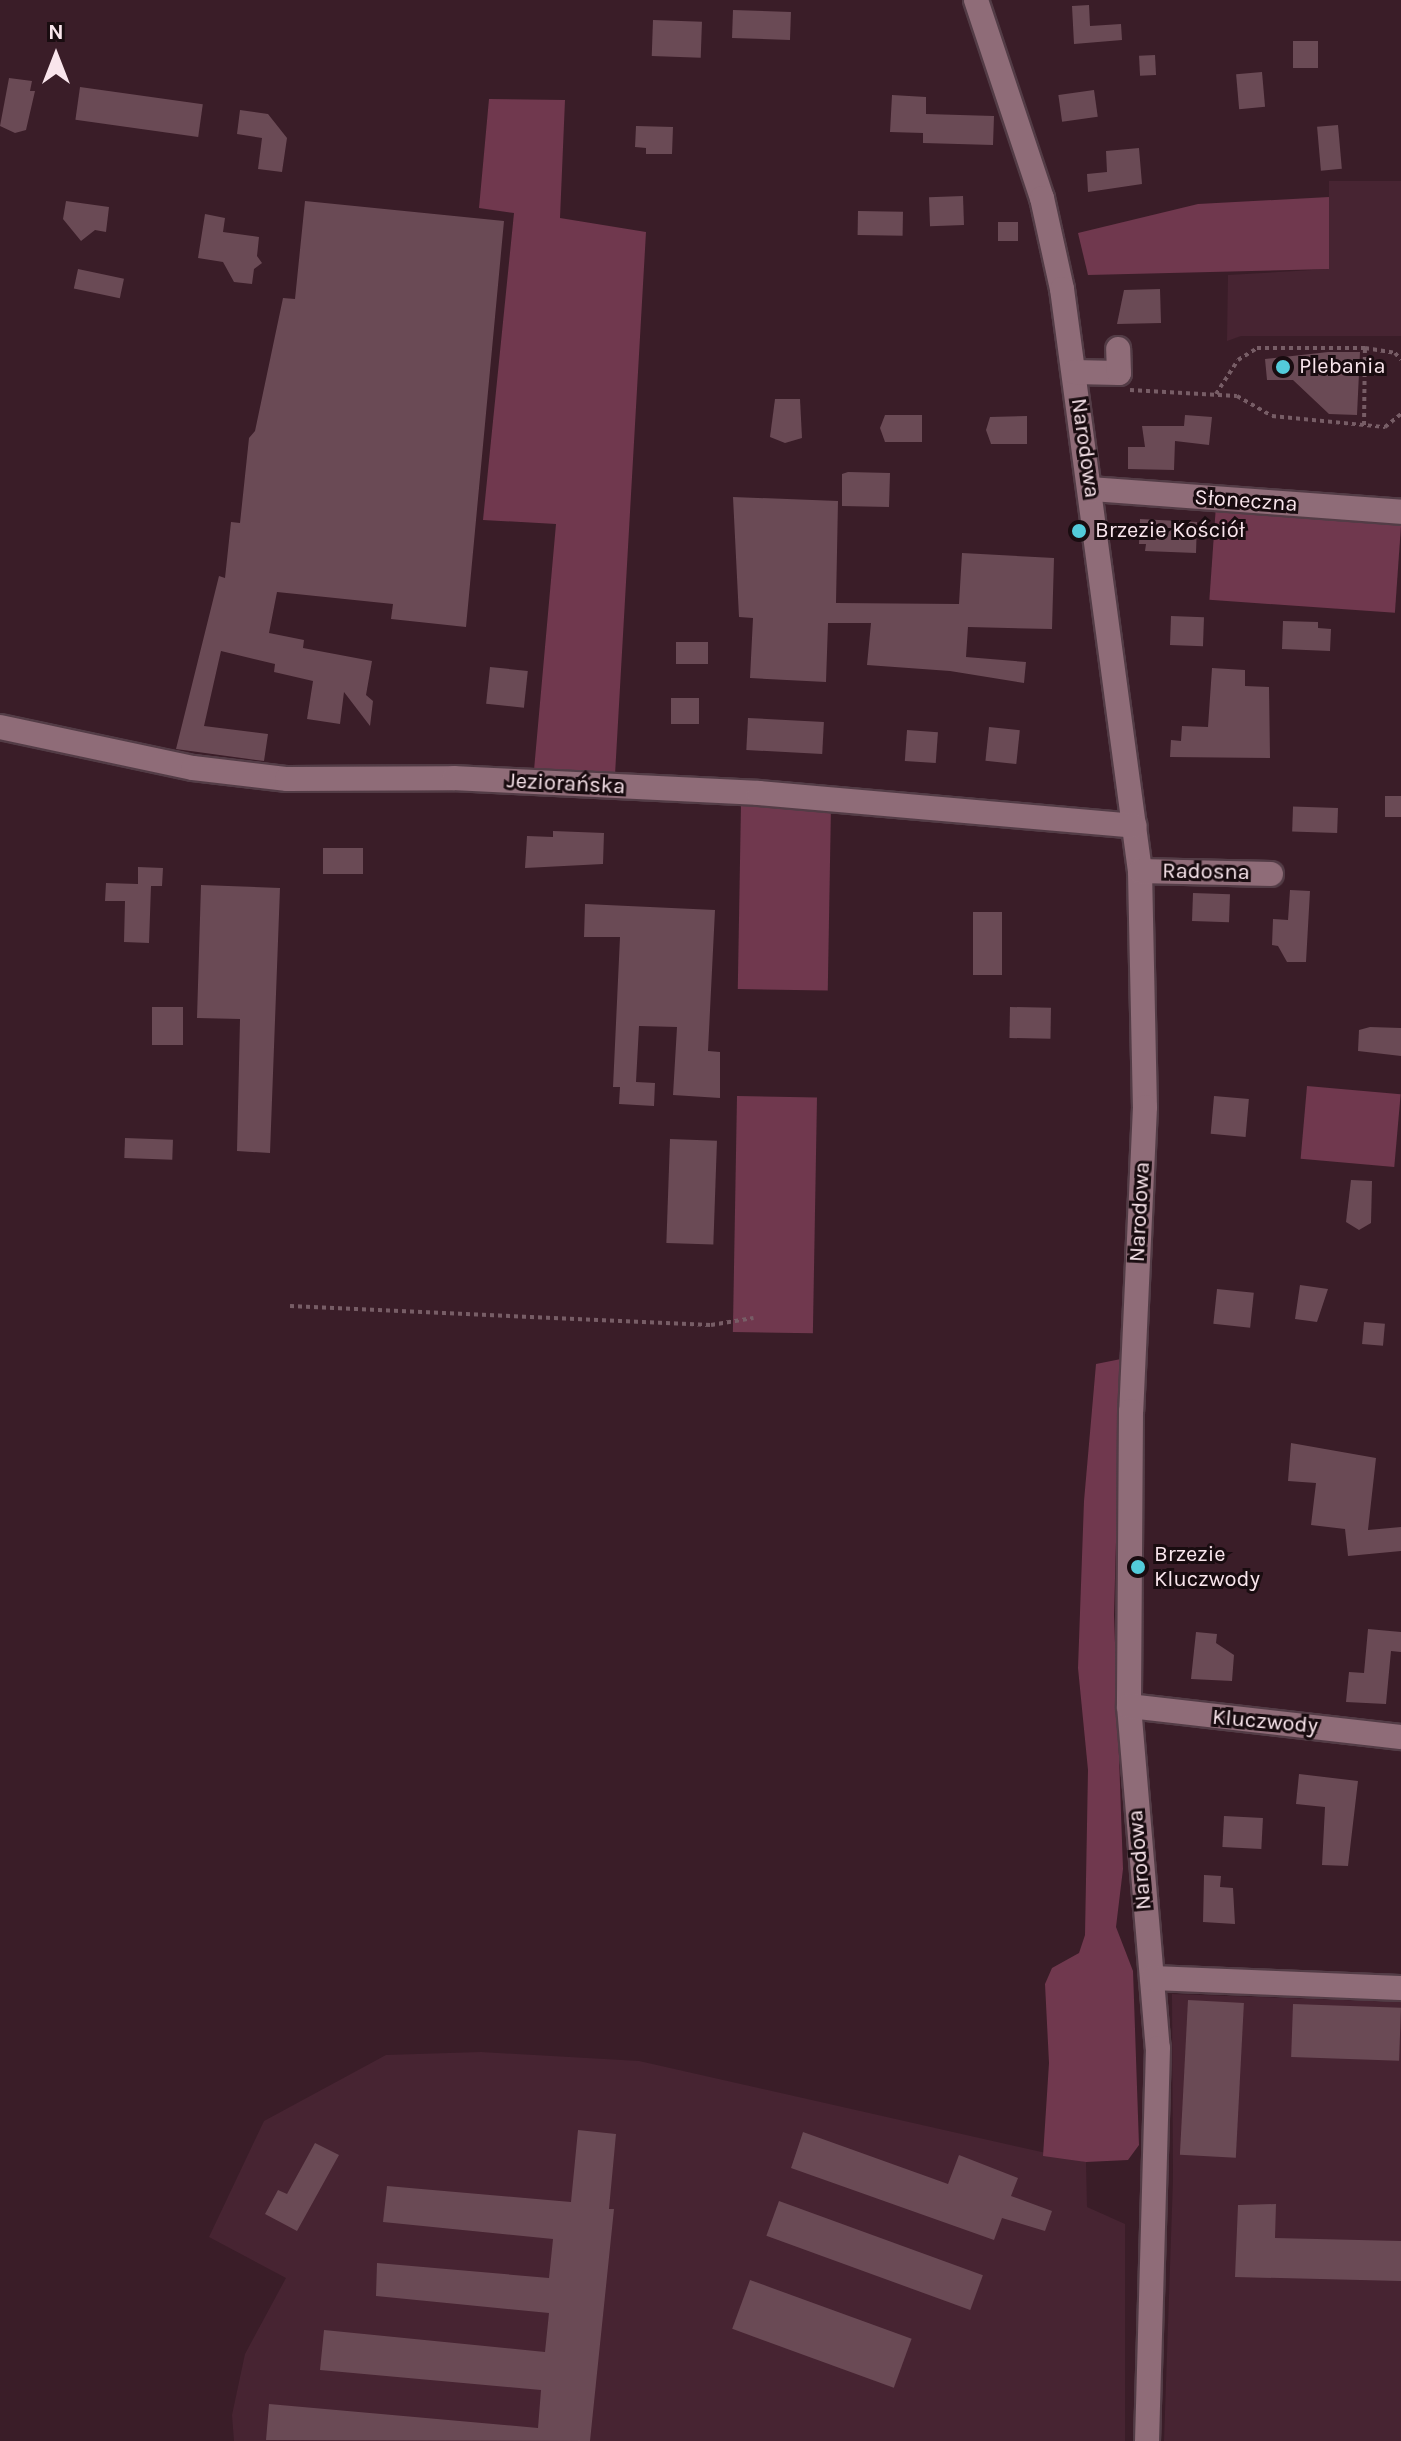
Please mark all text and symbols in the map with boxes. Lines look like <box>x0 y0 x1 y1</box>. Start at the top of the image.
north arrow <box>16 16 96 96</box>
text: N <box>48 19 64 45</box>
place label: Plebania <box>1299 354 1386 380</box>
marker: Plebania <box>1274 358 1292 376</box>
street label: Narodowa <box>1065 397 1105 499</box>
street label: Słoneczna <box>1194 484 1298 518</box>
place label: Brzezie Kościół <box>1095 518 1245 544</box>
marker: Brzezie Kościół <box>1070 522 1088 540</box>
street label: Jeziorańska <box>506 768 626 800</box>
street label: Radosna <box>1162 858 1250 886</box>
street label: Narodowa <box>1124 1161 1156 1263</box>
place label: Brzezie Kluczwody <box>1154 1541 1260 1592</box>
marker: Brzezie Kluczwody <box>1129 1558 1147 1576</box>
street label: Kluczwody <box>1211 1704 1319 1740</box>
street label: Narodowa <box>1122 1809 1158 1911</box>

